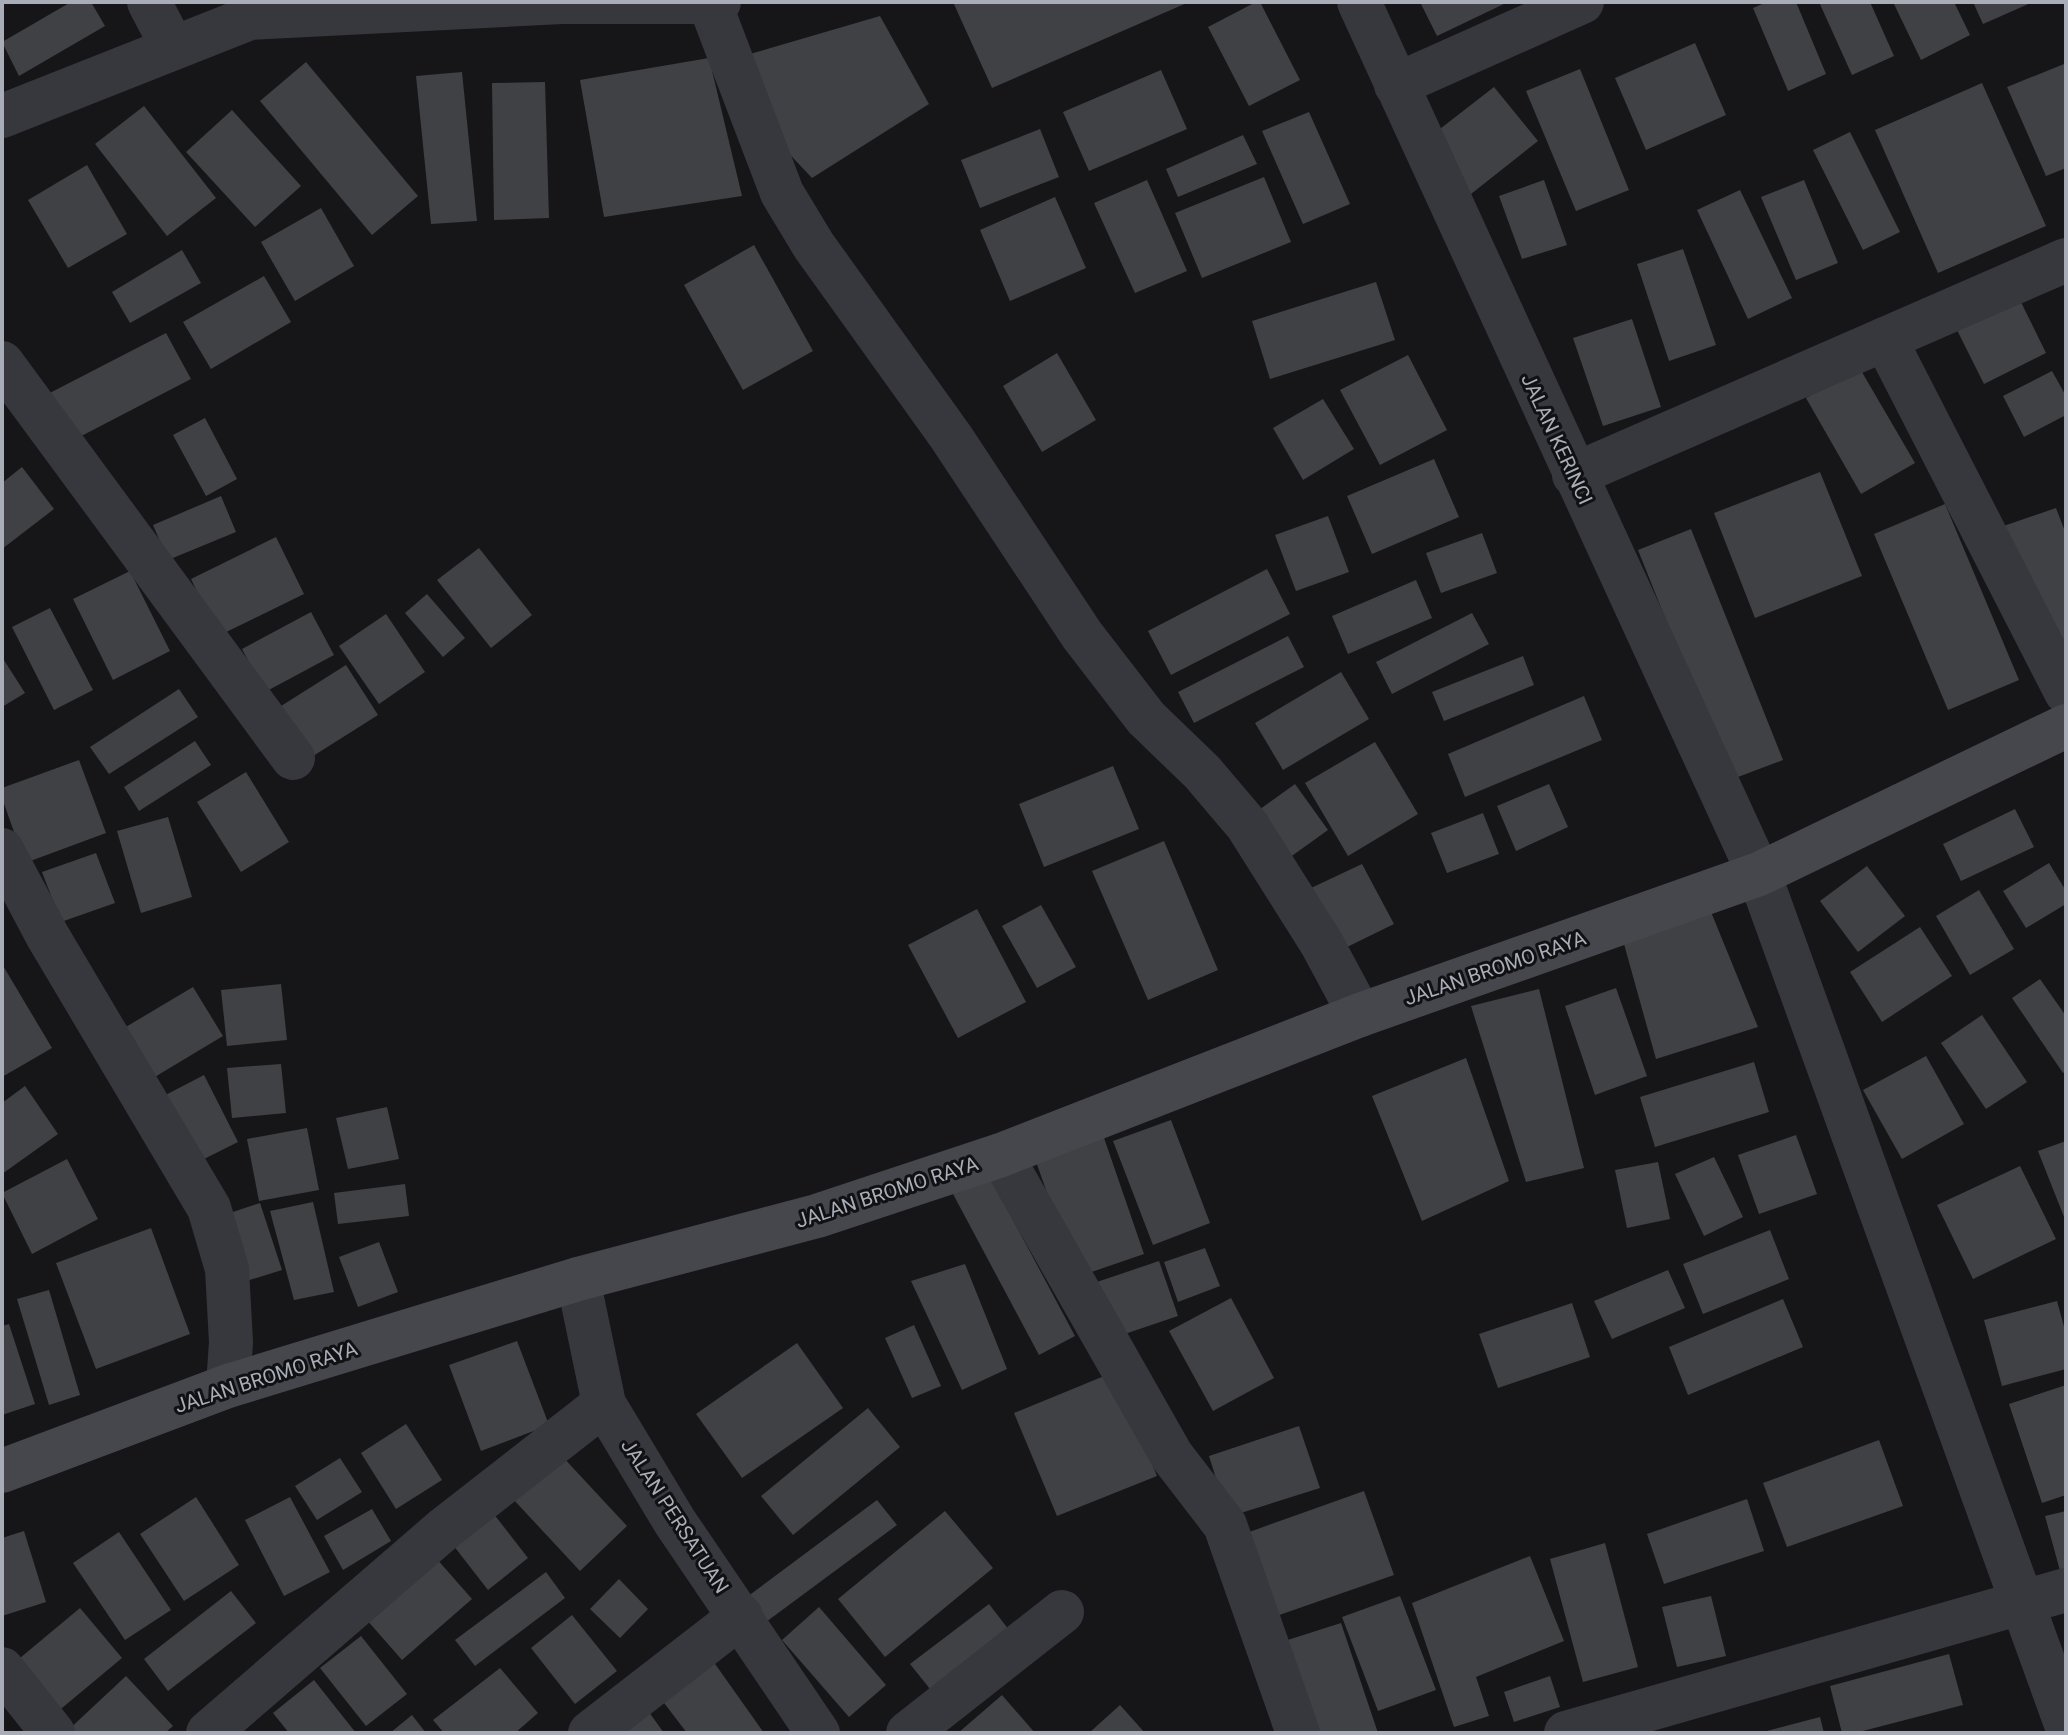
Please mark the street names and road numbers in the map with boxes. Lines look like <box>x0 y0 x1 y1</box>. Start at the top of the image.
street label: JALAN KERINCI <box>1516 370 1598 508</box>
street label: JALAN BROMO RAYA <box>1401 926 1589 1010</box>
street label: JALAN BROMO RAYA <box>793 1151 981 1233</box>
street label: JALAN BROMO RAYA <box>172 1336 360 1418</box>
street label: JALAN PERSATUAN <box>616 1434 734 1598</box>

